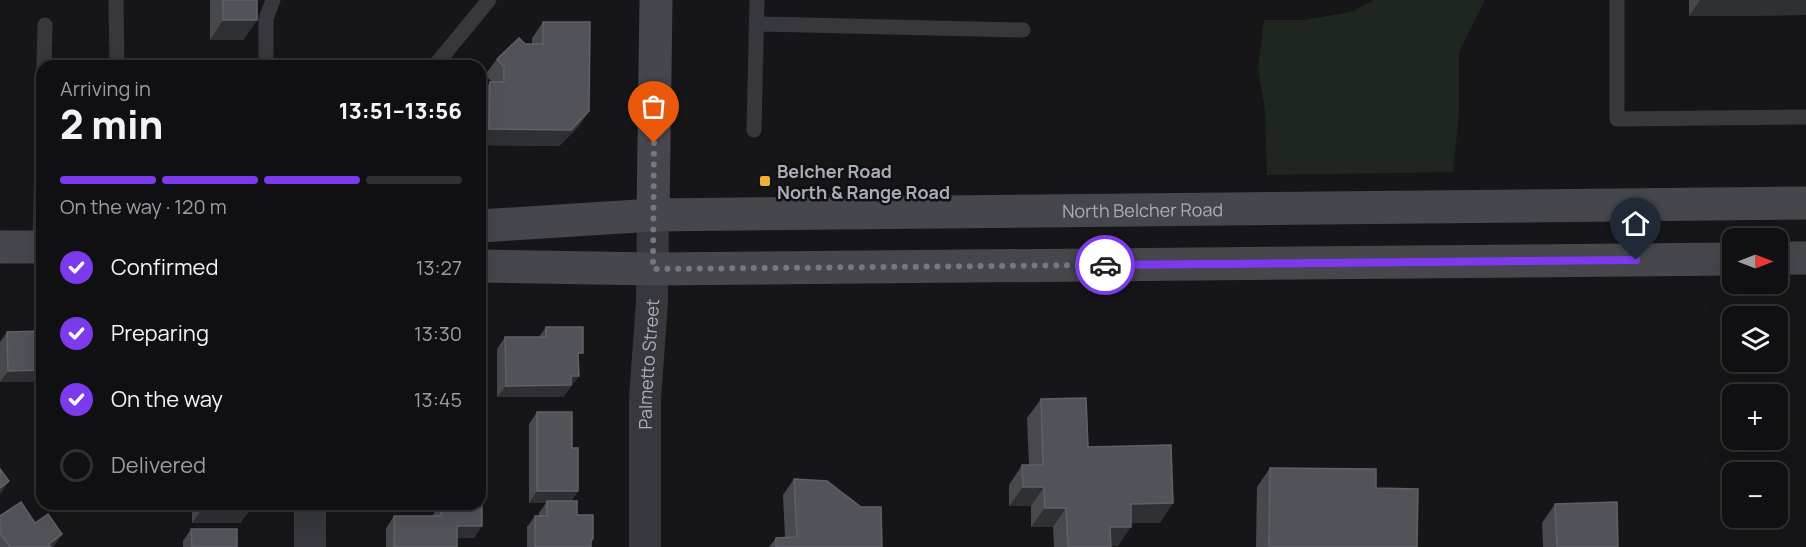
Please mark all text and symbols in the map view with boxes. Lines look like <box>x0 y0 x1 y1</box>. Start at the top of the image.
text: Arriving in <box>60 75 151 102</box>
pin <box>628 81 679 143</box>
icon: bag <box>637 90 670 123</box>
text: 13:51–13:56 <box>339 96 462 126</box>
text: 2 min <box>60 97 163 151</box>
place label: Belcher Road North & Range Road <box>777 159 950 204</box>
marker: Belcher Road North & Range Road <box>758 174 772 188</box>
text: On the way · 120 m <box>60 193 227 220</box>
street label: North Belcher Road <box>1062 197 1223 223</box>
pin <box>1610 198 1661 260</box>
icon: home <box>1619 207 1652 240</box>
north arrow <box>1722 228 1788 294</box>
map controls <box>1722 228 1788 528</box>
courier <box>1075 235 1135 295</box>
icon: car <box>1089 249 1122 282</box>
icon: check <box>60 251 93 284</box>
text: Confirmed <box>111 252 219 282</box>
text: 13:27 <box>416 254 462 281</box>
street label: Palmetto Street <box>633 298 664 429</box>
button: layers <box>1722 306 1788 372</box>
icon: check <box>60 317 93 350</box>
text: Preparing <box>111 318 209 348</box>
text: 13:30 <box>414 320 462 347</box>
icon: check <box>60 383 93 416</box>
text: On the way <box>111 384 223 414</box>
button: + <box>1722 384 1788 450</box>
text: 13:45 <box>414 386 462 413</box>
text: Delivered <box>111 450 206 480</box>
button: − <box>1722 462 1788 528</box>

